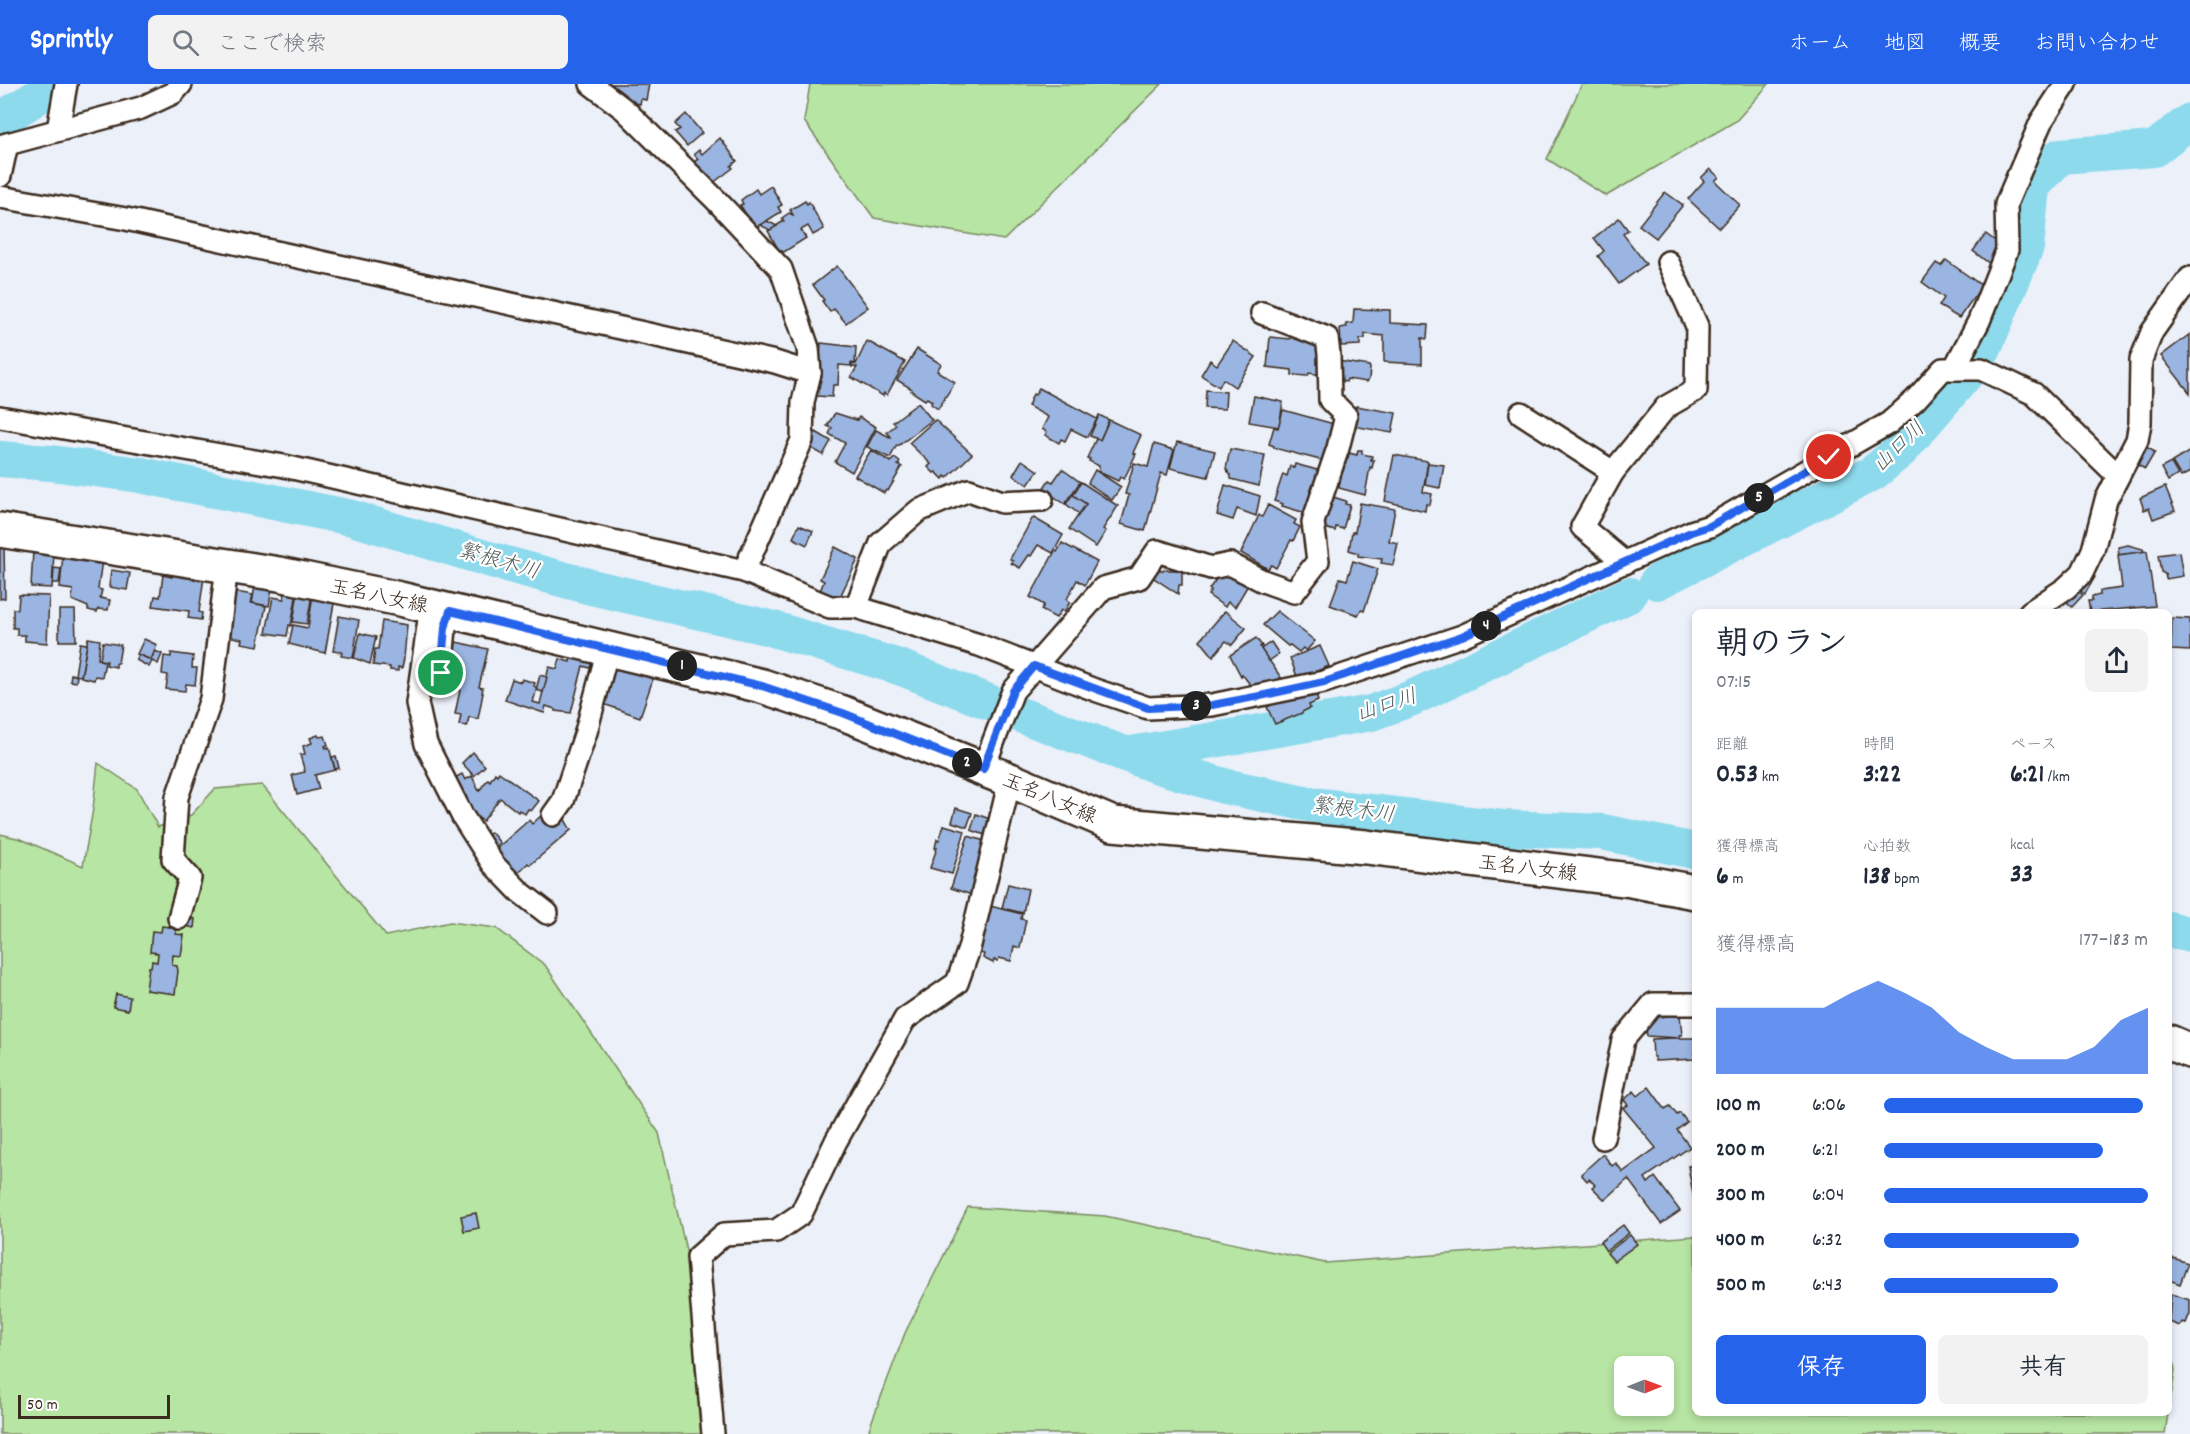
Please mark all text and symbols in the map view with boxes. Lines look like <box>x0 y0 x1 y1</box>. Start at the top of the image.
search box <box>148 15 568 69</box>
text: Sprintly <box>30 22 112 62</box>
icon: search <box>169 26 202 59</box>
text: ここで検索 <box>217 30 327 61</box>
text: ホーム <box>1789 30 1851 60</box>
text: 地図 <box>1884 30 1926 60</box>
text: 概要 <box>1959 30 2001 60</box>
text: お問い合わせ <box>2034 30 2160 60</box>
water label: 山口川 <box>1867 415 1933 481</box>
pin <box>1803 431 1854 482</box>
icon: check <box>1812 440 1845 473</box>
pin: 5 <box>1744 483 1774 513</box>
text: 5 <box>1755 486 1763 509</box>
water label: 繁根木川 <box>454 537 543 589</box>
street label: 玉名八女線 <box>327 574 430 622</box>
pin: 4 <box>1471 611 1501 641</box>
text: 4 <box>1483 614 1489 637</box>
text: 朝のラン <box>1716 623 1848 670</box>
button: share <box>2085 629 2148 692</box>
pin <box>415 647 466 698</box>
pin: 1 <box>667 651 697 681</box>
text: 1 <box>680 654 684 677</box>
icon: arrive <box>424 656 457 689</box>
text: 07:15 <box>1716 669 1752 697</box>
water label: 山口川 <box>1352 683 1422 731</box>
pin: 3 <box>1181 691 1211 721</box>
text: 3 <box>1192 694 1200 717</box>
text: 距離 <box>1716 734 1748 757</box>
text: 時間 <box>1863 734 1895 757</box>
text: ペース <box>2010 734 2057 757</box>
pin: 2 <box>952 748 982 778</box>
text: 2 <box>964 751 971 774</box>
text: 0.53 <box>1716 757 1758 794</box>
text: 3:22 <box>1863 757 1902 794</box>
text: 6:21 <box>2010 757 2044 794</box>
text: km <box>1758 766 1779 789</box>
text: /km <box>2044 766 2070 789</box>
street label: 玉名八女線 <box>997 767 1100 832</box>
water label: 繁根木川 <box>1309 792 1396 832</box>
text: kcal <box>2010 834 2034 857</box>
text: 獲得標高 <box>1716 836 1780 859</box>
text: 心拍数 <box>1863 836 1911 859</box>
street label: 玉名八女線 <box>1476 850 1579 890</box>
text: 33 <box>2010 857 2033 894</box>
text: 6 <box>1716 859 1729 896</box>
text: 138 <box>1863 859 1891 896</box>
text: m <box>1729 868 1743 891</box>
text: bpm <box>1891 868 1920 891</box>
text: 177–183 m <box>2079 927 2148 955</box>
text: 獲得標高 <box>1716 932 1796 960</box>
text: 100 m <box>1716 1092 1761 1120</box>
text: 6:06 <box>1812 1092 1846 1120</box>
text: 200 m <box>1716 1137 1765 1165</box>
text: 6:21 <box>1812 1137 1838 1165</box>
text: 300 m <box>1716 1182 1765 1210</box>
text: 6:04 <box>1812 1182 1844 1210</box>
text: 400 m <box>1716 1227 1764 1255</box>
text: 6:32 <box>1812 1227 1843 1255</box>
text: 500 m <box>1716 1272 1765 1300</box>
text: 6:43 <box>1812 1272 1842 1300</box>
button: 保存 <box>1716 1335 1926 1404</box>
button: 共有 <box>1938 1335 2148 1404</box>
north arrow <box>1614 1356 1674 1416</box>
map controls <box>1614 1356 1674 1416</box>
scale bar <box>18 1392 170 1420</box>
text: 50 m <box>27 1394 58 1417</box>

